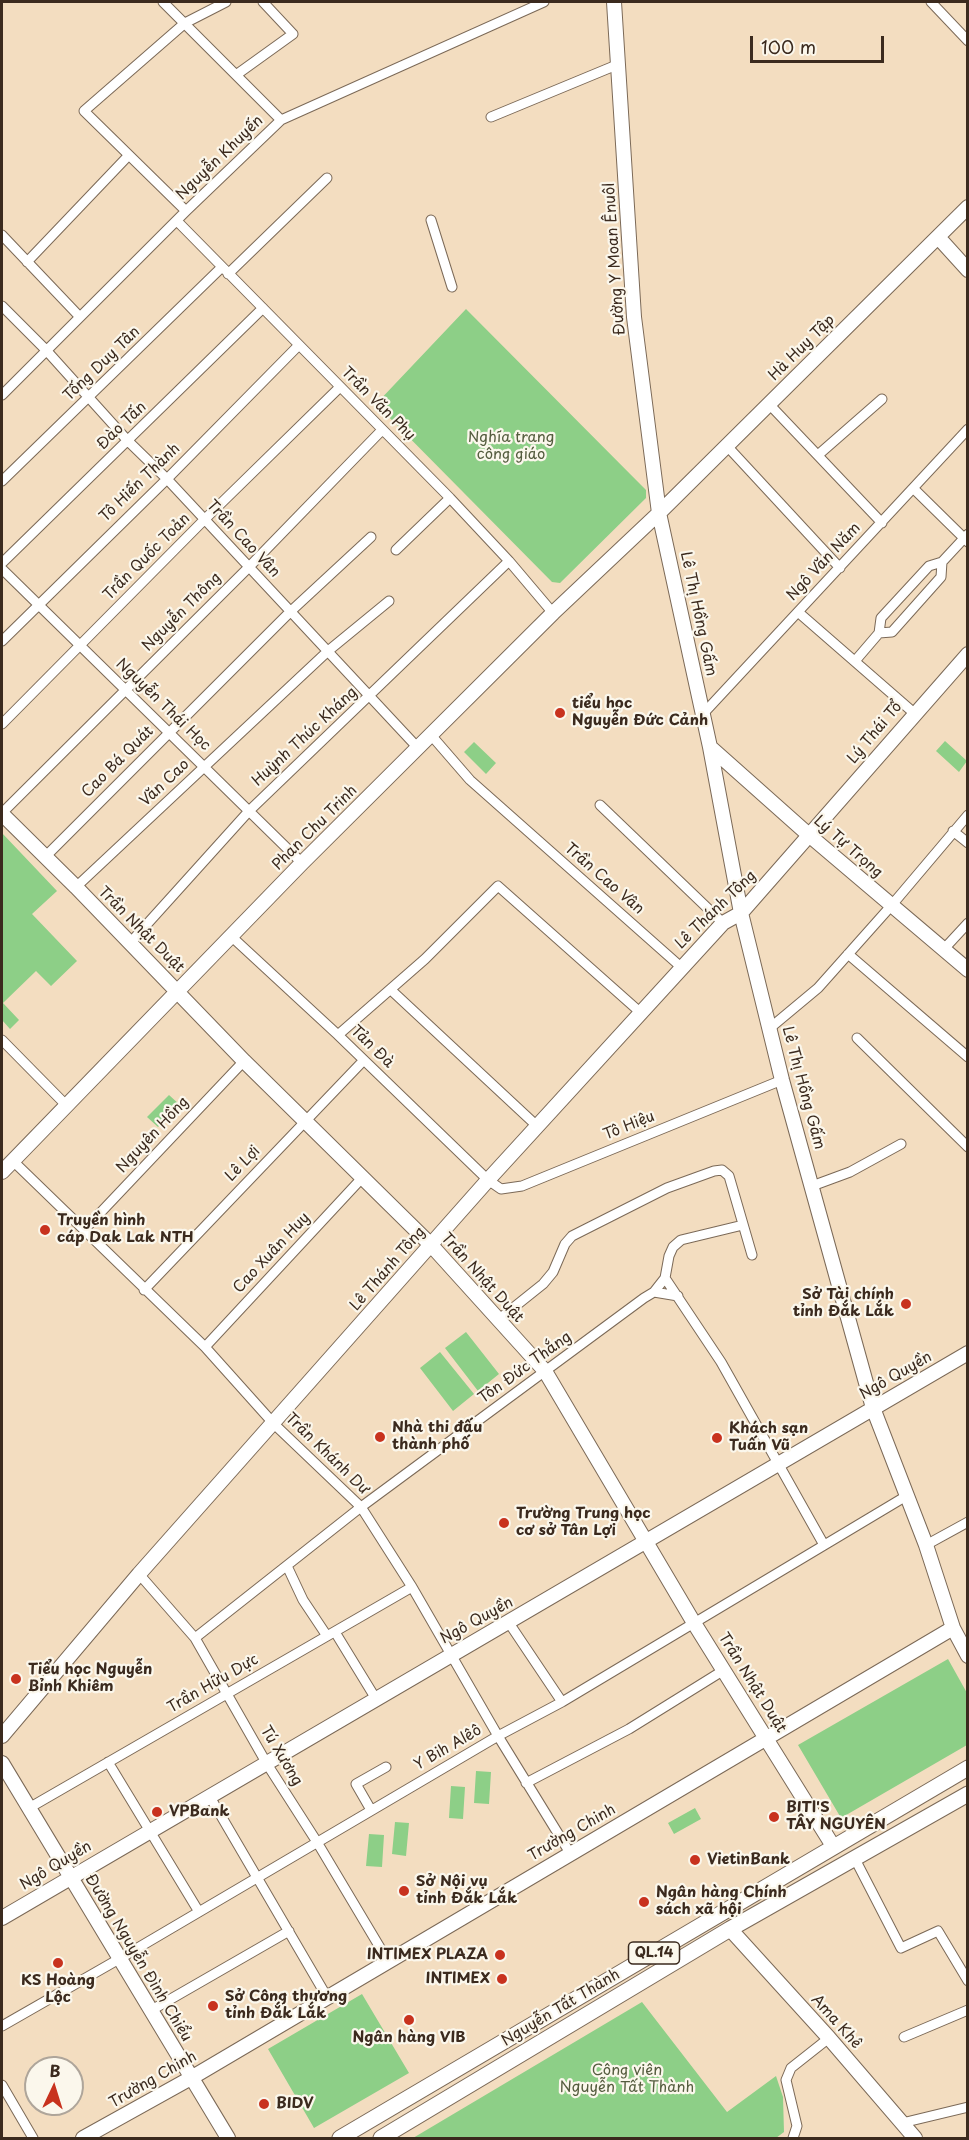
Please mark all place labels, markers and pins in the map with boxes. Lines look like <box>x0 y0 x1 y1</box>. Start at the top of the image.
place label: tiểu học Nguyễn Đức Cảnh <box>572 695 708 730</box>
marker: tiểu học Nguyễn Đức Cảnh <box>553 706 567 720</box>
place label: Truyền hình cáp Dak Lak NTH <box>57 1212 194 1247</box>
marker: Truyền hình cáp Dak Lak NTH <box>38 1223 52 1237</box>
place label: Sở Tài chính tỉnh Đắk Lắk <box>793 1286 894 1321</box>
marker: Sở Tài chính tỉnh Đắk Lắk <box>899 1297 913 1311</box>
place label: Nhà thi đấu thành phố <box>392 1419 482 1454</box>
place label: Khách sạn Tuấn Vũ <box>729 1420 808 1455</box>
marker: Nhà thi đấu thành phố <box>373 1430 387 1444</box>
marker: Khách sạn Tuấn Vũ <box>710 1431 724 1445</box>
place label: Trường Trung học cơ sở Tân Lợi <box>516 1505 651 1540</box>
marker: Trường Trung học cơ sở Tân Lợi <box>497 1516 511 1530</box>
place label: Tiểu học Nguyễn Bỉnh Khiêm <box>28 1661 152 1696</box>
marker: Tiểu học Nguyễn Bỉnh Khiêm <box>9 1672 23 1686</box>
place label: BITI'S TÂY NGUYÊN <box>786 1799 886 1834</box>
place label: VPBank <box>169 1803 229 1821</box>
marker: VPBank <box>150 1805 164 1819</box>
marker: BITI'S TÂY NGUYÊN <box>767 1810 781 1824</box>
place label: VietinBank <box>707 1851 790 1869</box>
marker: VietinBank <box>688 1853 702 1867</box>
place label: Sở Nội vụ tỉnh Đắk Lắk <box>416 1873 517 1908</box>
marker: Sở Nội vụ tỉnh Đắk Lắk <box>397 1884 411 1898</box>
place label: Ngân hàng Chính sách xã hội <box>656 1884 787 1919</box>
marker: Ngân hàng Chính sách xã hội <box>637 1895 651 1909</box>
place label: INTIMEX PLAZA <box>367 1946 488 1964</box>
marker: INTIMEX PLAZA <box>493 1948 507 1962</box>
marker: KS Hoàng Lộc <box>51 1956 65 1970</box>
place label: INTIMEX <box>426 1970 490 1988</box>
place label: KS Hoàng Lộc <box>21 1972 95 2007</box>
marker: INTIMEX <box>495 1972 509 1986</box>
place label: Sở Công thương tỉnh Đắk Lắk <box>225 1988 347 2023</box>
marker: Sở Công thương tỉnh Đắk Lắk <box>206 1999 220 2013</box>
marker: Ngân hàng VIB <box>402 2013 416 2027</box>
place label: Ngân hàng VIB <box>353 2029 465 2047</box>
place label: BIDV <box>276 2095 314 2113</box>
marker: BIDV <box>257 2097 271 2111</box>

